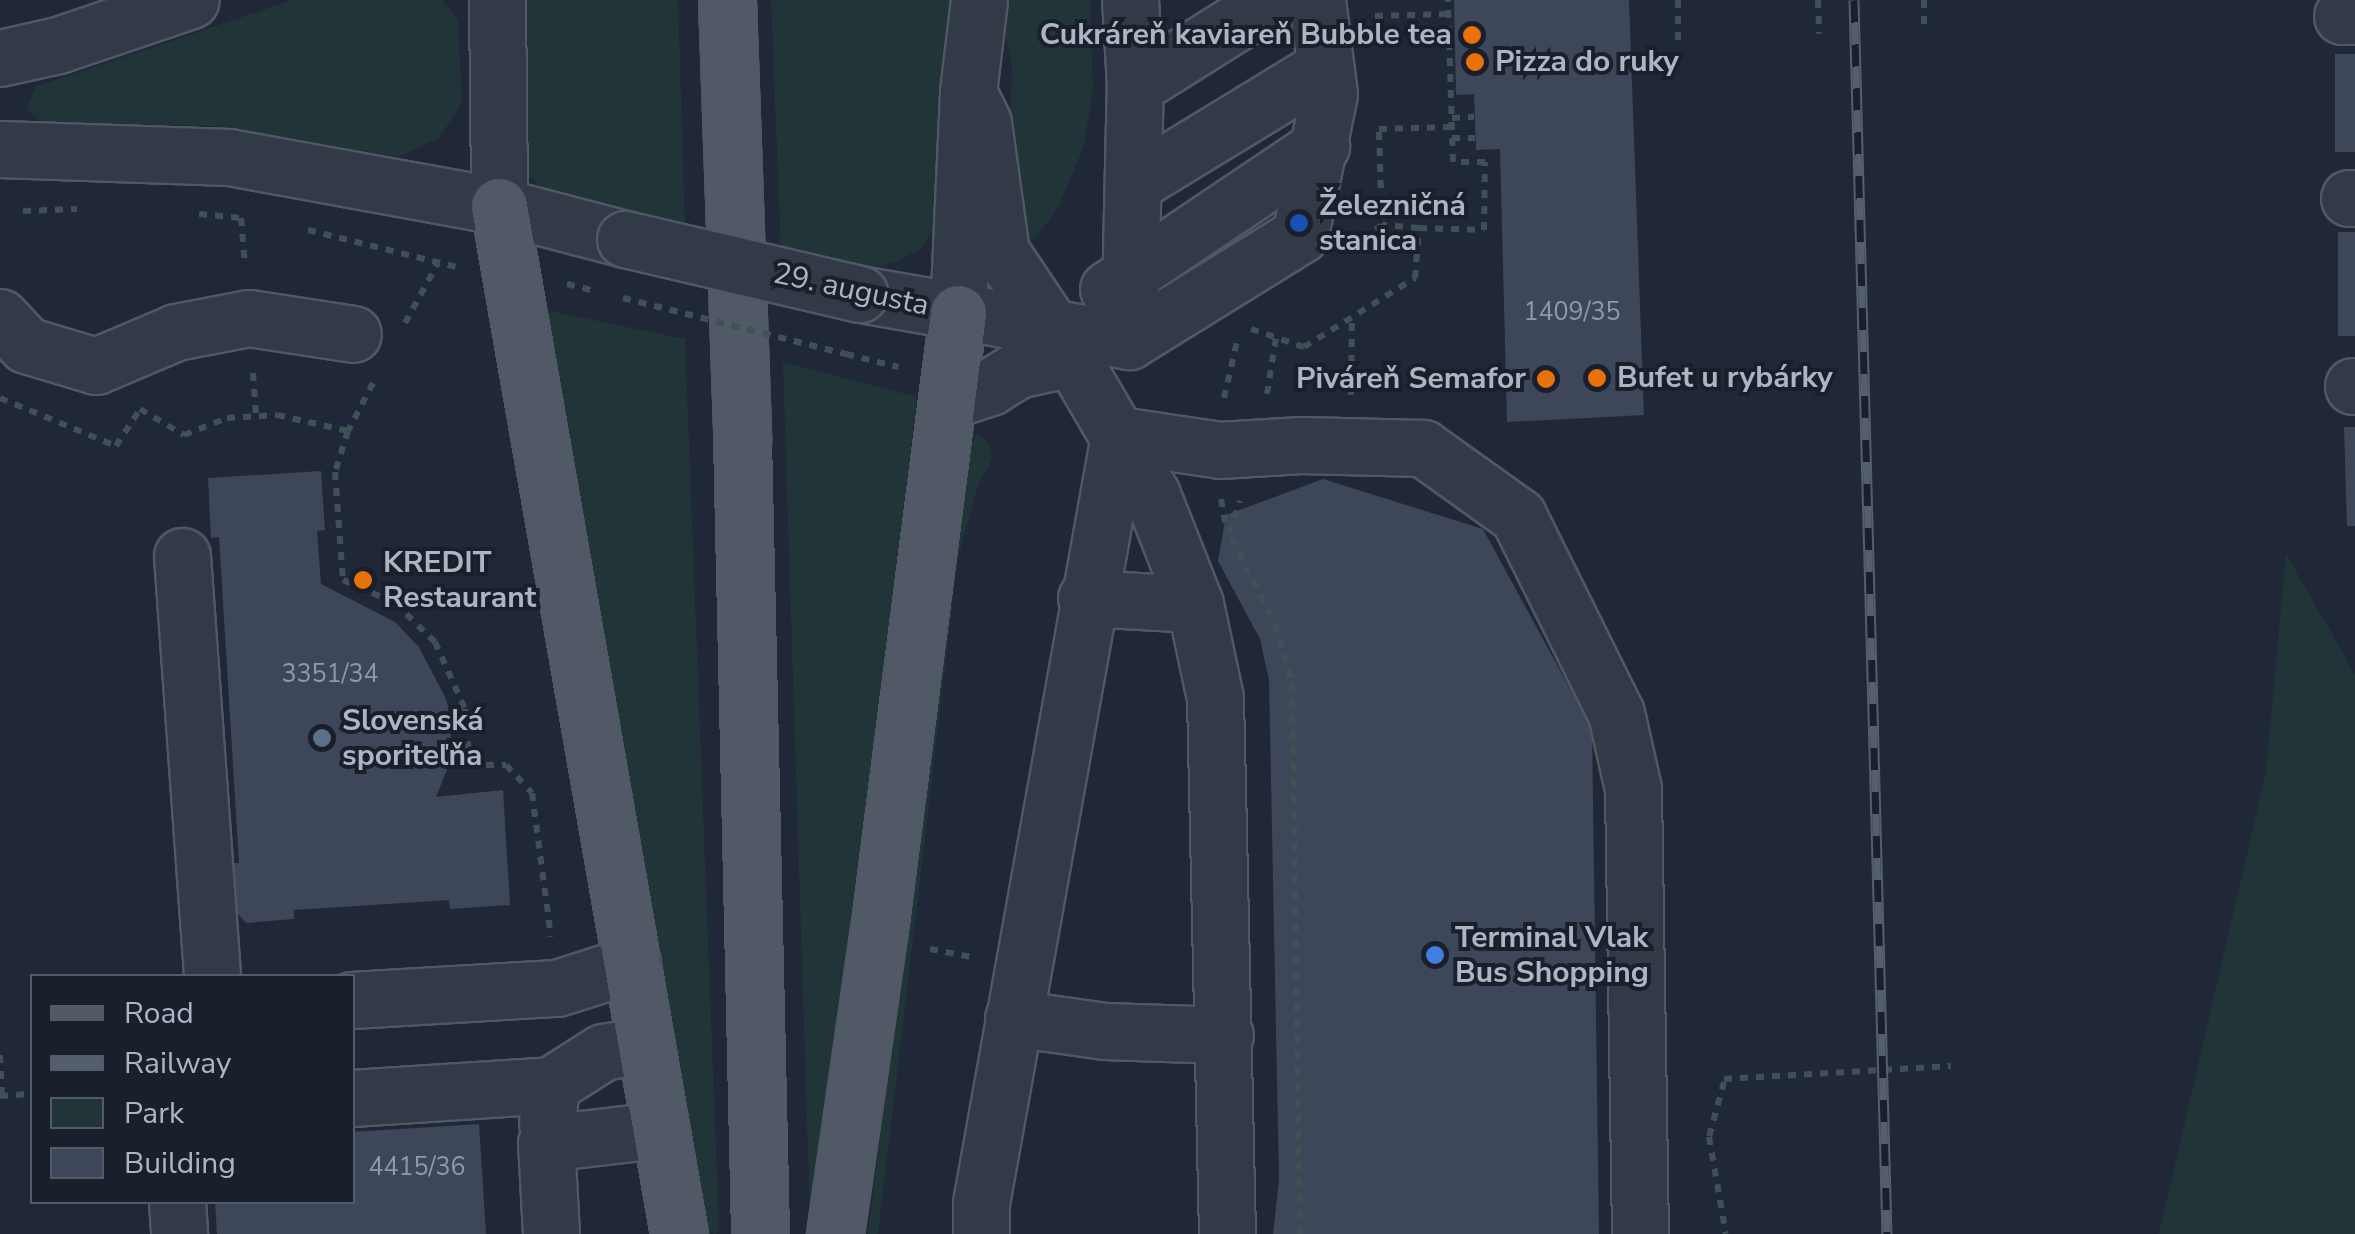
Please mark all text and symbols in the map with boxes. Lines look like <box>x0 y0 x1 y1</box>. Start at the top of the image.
place label: Cukráreň kaviareň Bubble tea <box>1040 17 1452 53</box>
marker: Cukráreň kaviareň Bubble tea <box>1461 24 1483 46</box>
place label: Pizza do ruky <box>1495 44 1679 80</box>
marker: Pizza do ruky <box>1464 51 1486 73</box>
place label: Železničná stanica <box>1319 188 1466 258</box>
marker: Železničná stanica <box>1288 212 1310 234</box>
street label: 29. augusta <box>770 256 932 324</box>
house number: 1409/35 <box>1523 297 1621 327</box>
place label: Bufet u rybárky <box>1617 360 1833 396</box>
place label: Piváreň Semafor <box>1296 361 1526 397</box>
marker: Bufet u rybárky <box>1586 367 1608 389</box>
marker: Piváreň Semafor <box>1535 368 1557 390</box>
place label: KREDIT Restaurant <box>383 545 536 616</box>
marker: KREDIT Restaurant <box>352 569 374 591</box>
house number: 3351/34 <box>281 659 379 689</box>
place label: Slovenská sporiteľňa <box>342 703 484 774</box>
marker: Slovenská sporiteľňa <box>311 727 333 749</box>
place label: Terminal Vlak Bus Shopping <box>1455 920 1649 990</box>
marker: Terminal Vlak Bus Shopping <box>1424 944 1446 966</box>
legend <box>30 974 355 1204</box>
text: Road <box>124 993 194 1034</box>
text: Railway <box>124 1043 232 1084</box>
text: Park <box>124 1093 184 1134</box>
text: Building <box>124 1143 236 1184</box>
house number: 4415/36 <box>368 1152 466 1182</box>

